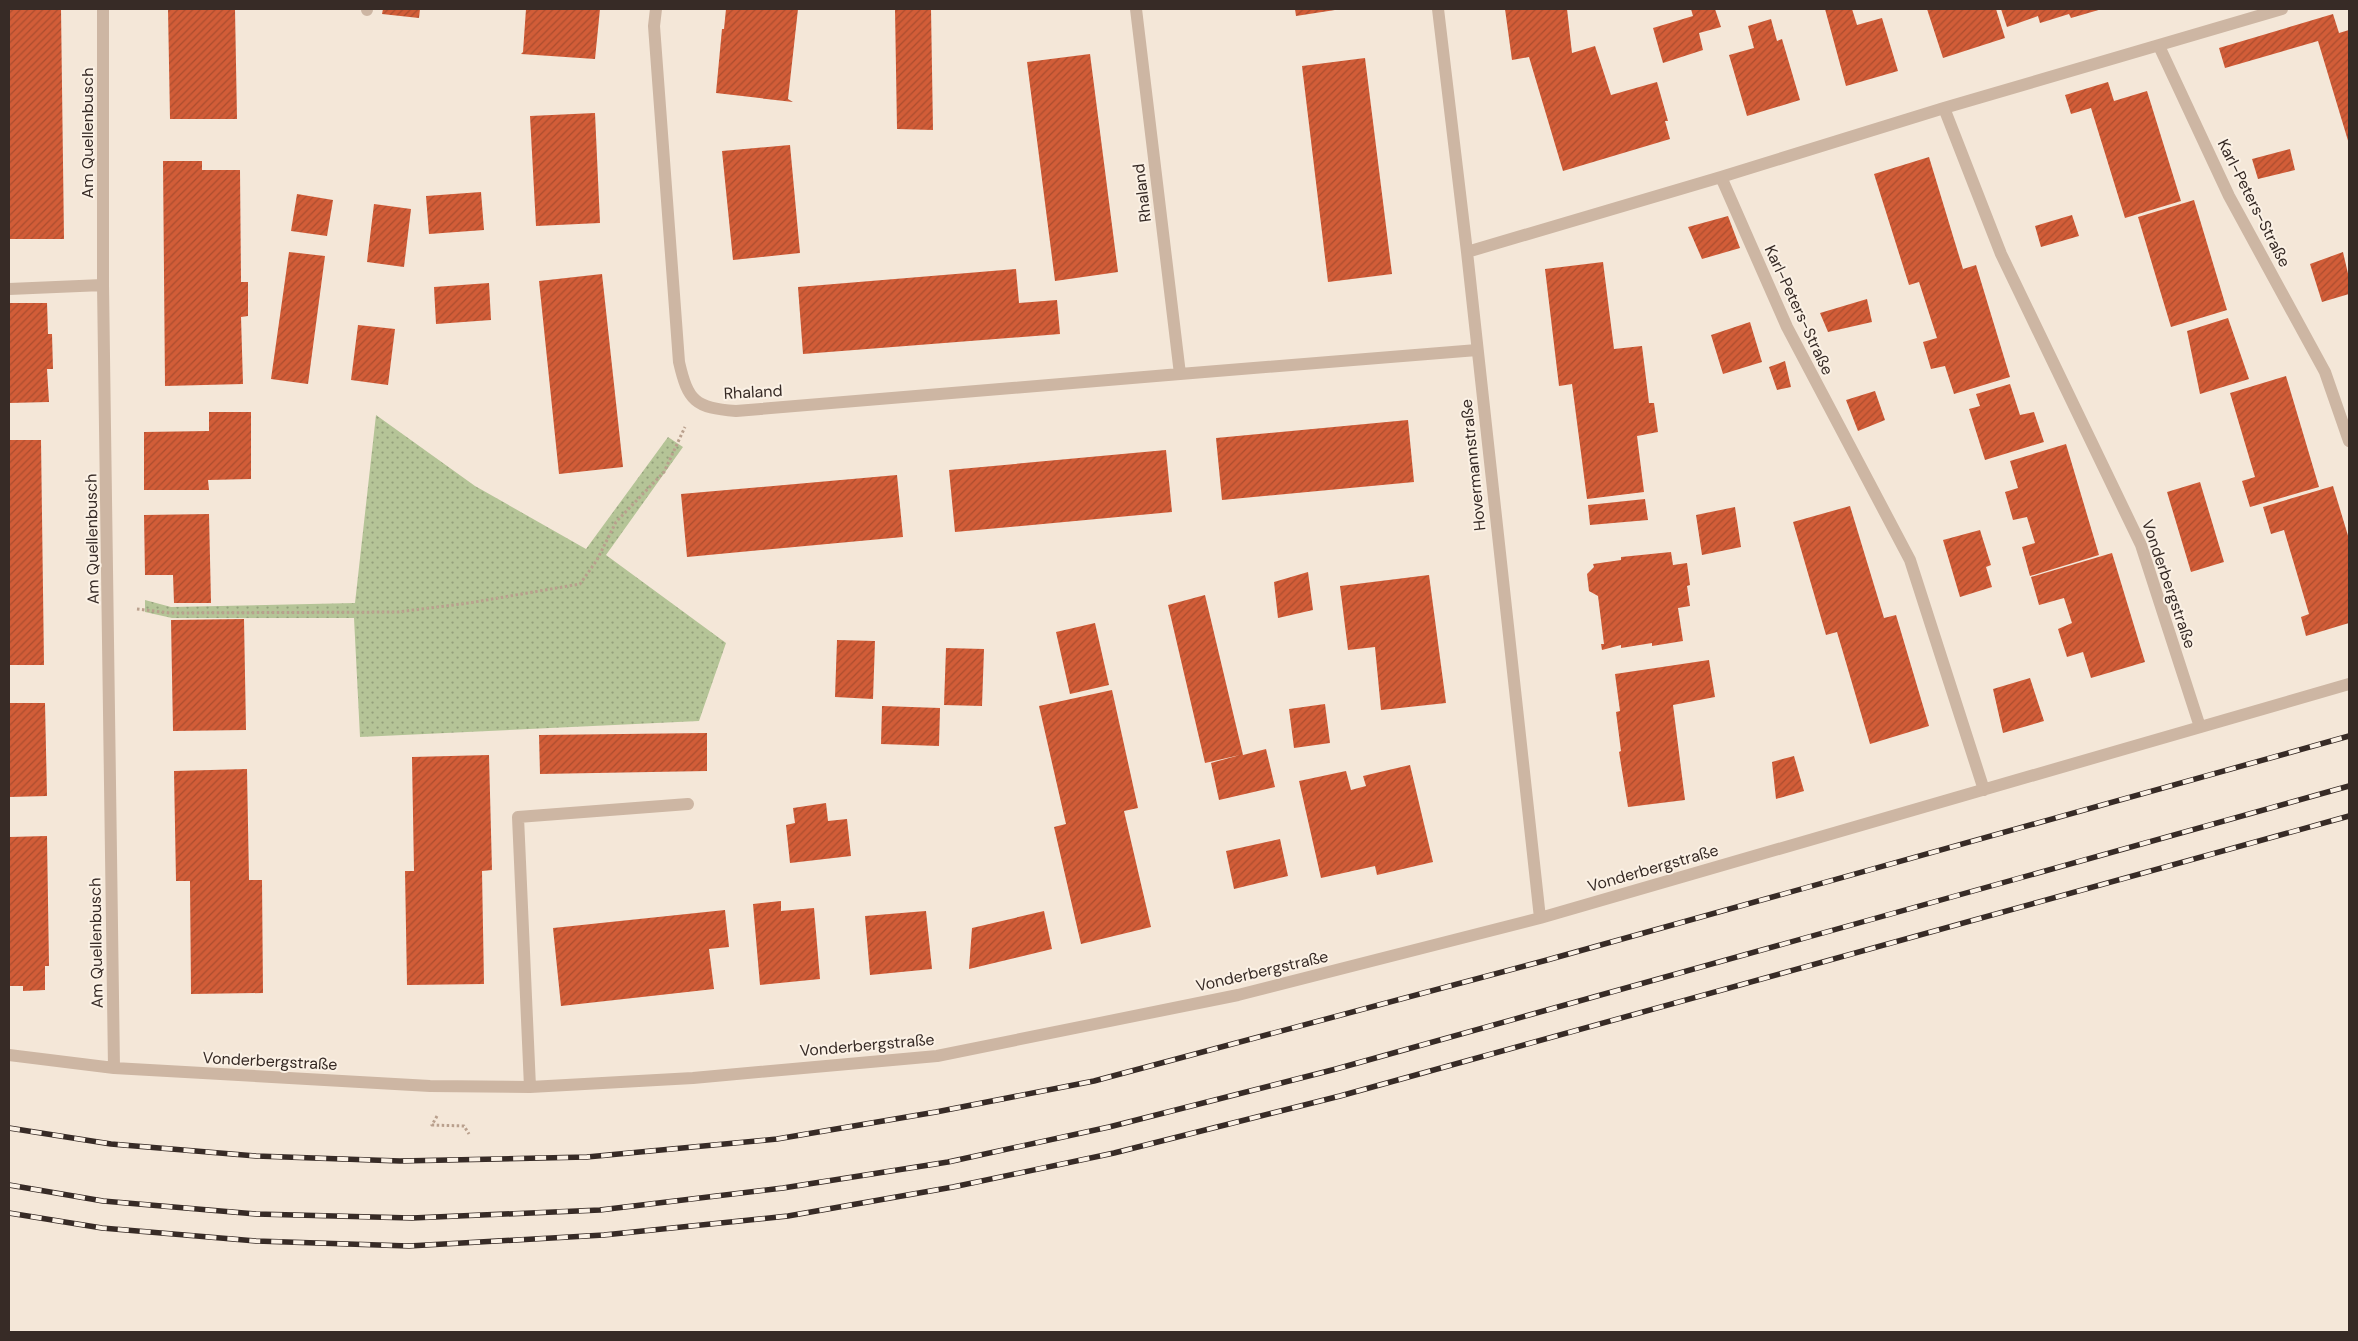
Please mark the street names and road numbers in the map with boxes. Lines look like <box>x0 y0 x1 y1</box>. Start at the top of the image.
street label: Am Quellenbusch <box>77 68 98 198</box>
street label: Karl-Peters-Straße <box>2213 135 2295 271</box>
street label: Rhaland <box>1128 162 1156 224</box>
street label: Karl-Peters-Straße <box>1760 242 1838 378</box>
street label: Rhaland <box>723 380 783 404</box>
street label: Hovermannstraße <box>1456 398 1490 532</box>
street label: Am Quellenbusch <box>80 473 104 605</box>
street label: Vonderbergstraße <box>2137 517 2201 651</box>
street label: Vonderbergstraße <box>1585 839 1721 897</box>
street label: Am Quellenbusch <box>84 877 108 1009</box>
street label: Vonderbergstraße <box>1194 946 1330 996</box>
street label: Vonderbergstraße <box>799 1029 935 1061</box>
street label: Vonderbergstraße <box>202 1047 338 1075</box>

